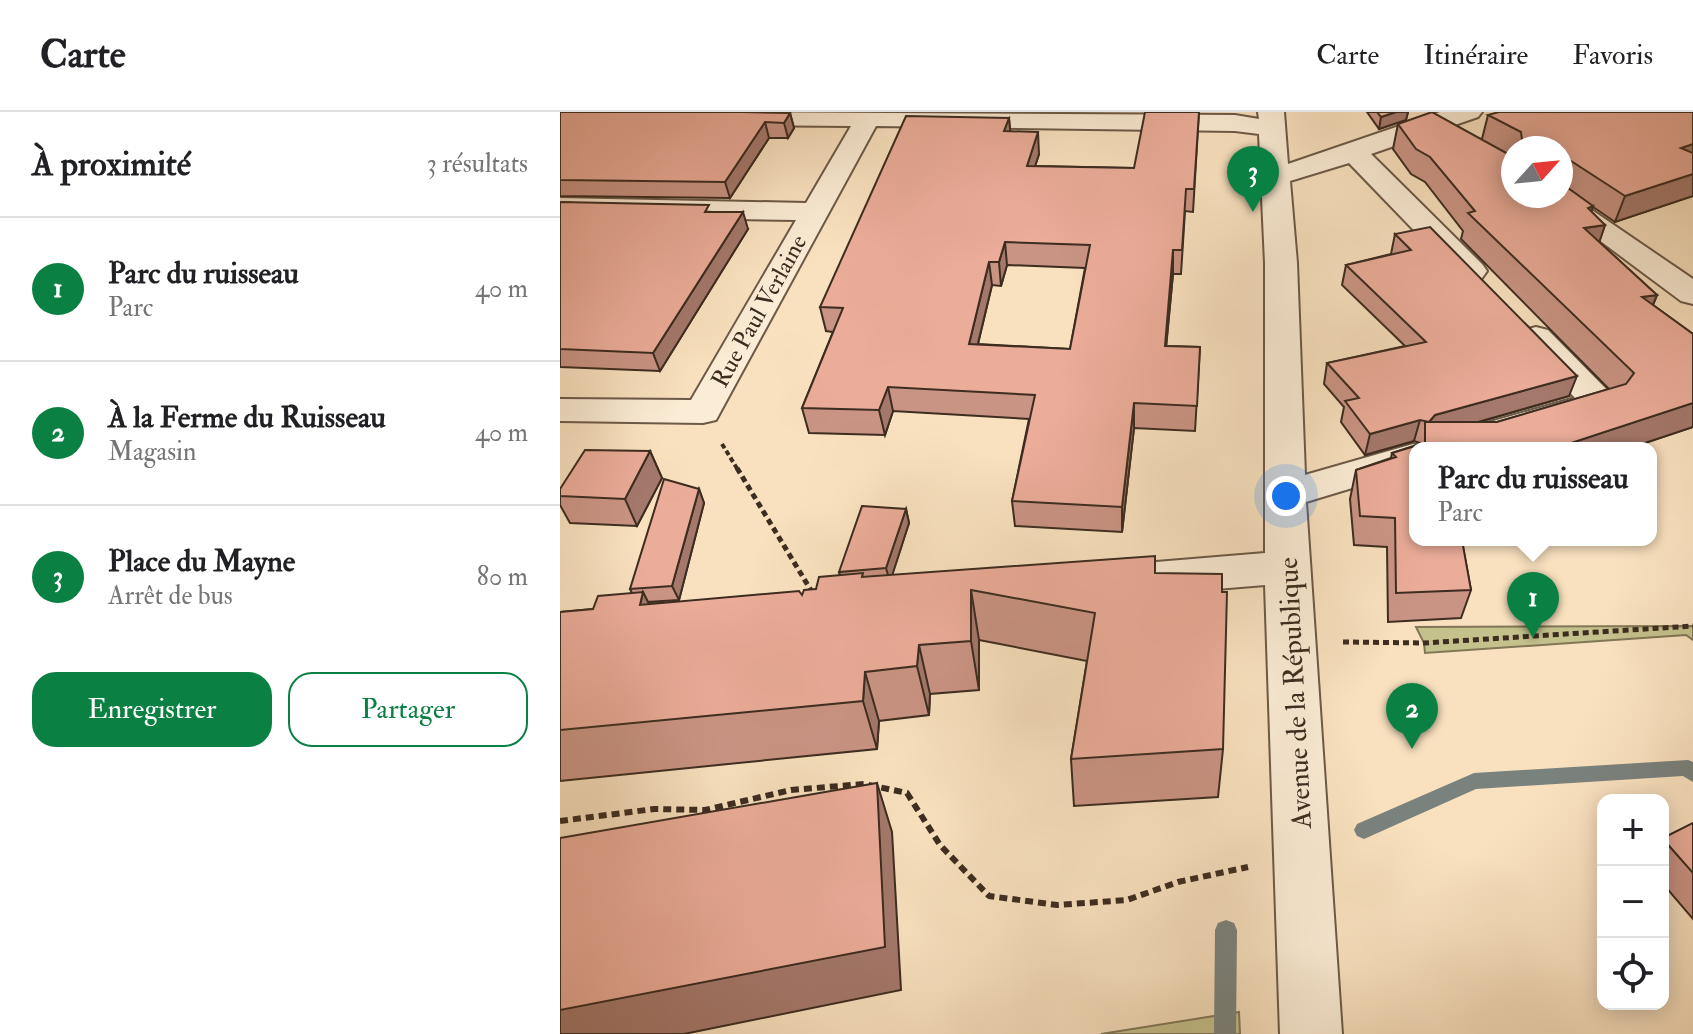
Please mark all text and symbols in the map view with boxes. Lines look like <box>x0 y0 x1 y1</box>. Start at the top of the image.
text: Carte <box>40 31 126 79</box>
text: Carte <box>1316 38 1379 73</box>
text: Itinéraire <box>1423 38 1528 73</box>
text: Favoris <box>1572 38 1653 73</box>
north arrow <box>1501 136 1573 208</box>
text: À proximité <box>32 143 191 186</box>
pin: 3 <box>1227 146 1279 212</box>
text: 3 résultats <box>427 148 528 180</box>
street label: Rue Paul Verlaine <box>705 229 814 393</box>
text: Parc du ruisseau <box>108 255 299 292</box>
text: 1 <box>53 273 63 305</box>
text: 40 m <box>475 273 528 305</box>
text: Parc <box>108 292 153 324</box>
text: À la Ferme du Ruisseau <box>108 399 386 436</box>
text: 2 <box>51 417 65 449</box>
text: 40 m <box>475 417 528 449</box>
text: Magasin <box>108 436 196 468</box>
popup <box>1409 442 1657 546</box>
text: Parc du ruisseau <box>1438 460 1628 497</box>
your location <box>1266 476 1306 516</box>
text: Parc <box>1438 497 1483 529</box>
text: Place du Mayne <box>108 543 295 580</box>
street label: Avenue de la République <box>1271 556 1320 831</box>
text: 3 <box>53 561 63 593</box>
text: 80 m <box>477 561 528 593</box>
pin: 1 <box>1507 572 1559 638</box>
text: Arrêt de bus <box>108 580 233 612</box>
button: Enregistrer <box>32 672 272 747</box>
button: Partager <box>288 672 528 747</box>
pin: 2 <box>1386 683 1438 749</box>
map controls <box>1597 794 1669 1010</box>
button: + <box>1597 794 1669 866</box>
button: − <box>1597 866 1669 938</box>
button: locate <box>1597 938 1669 1010</box>

